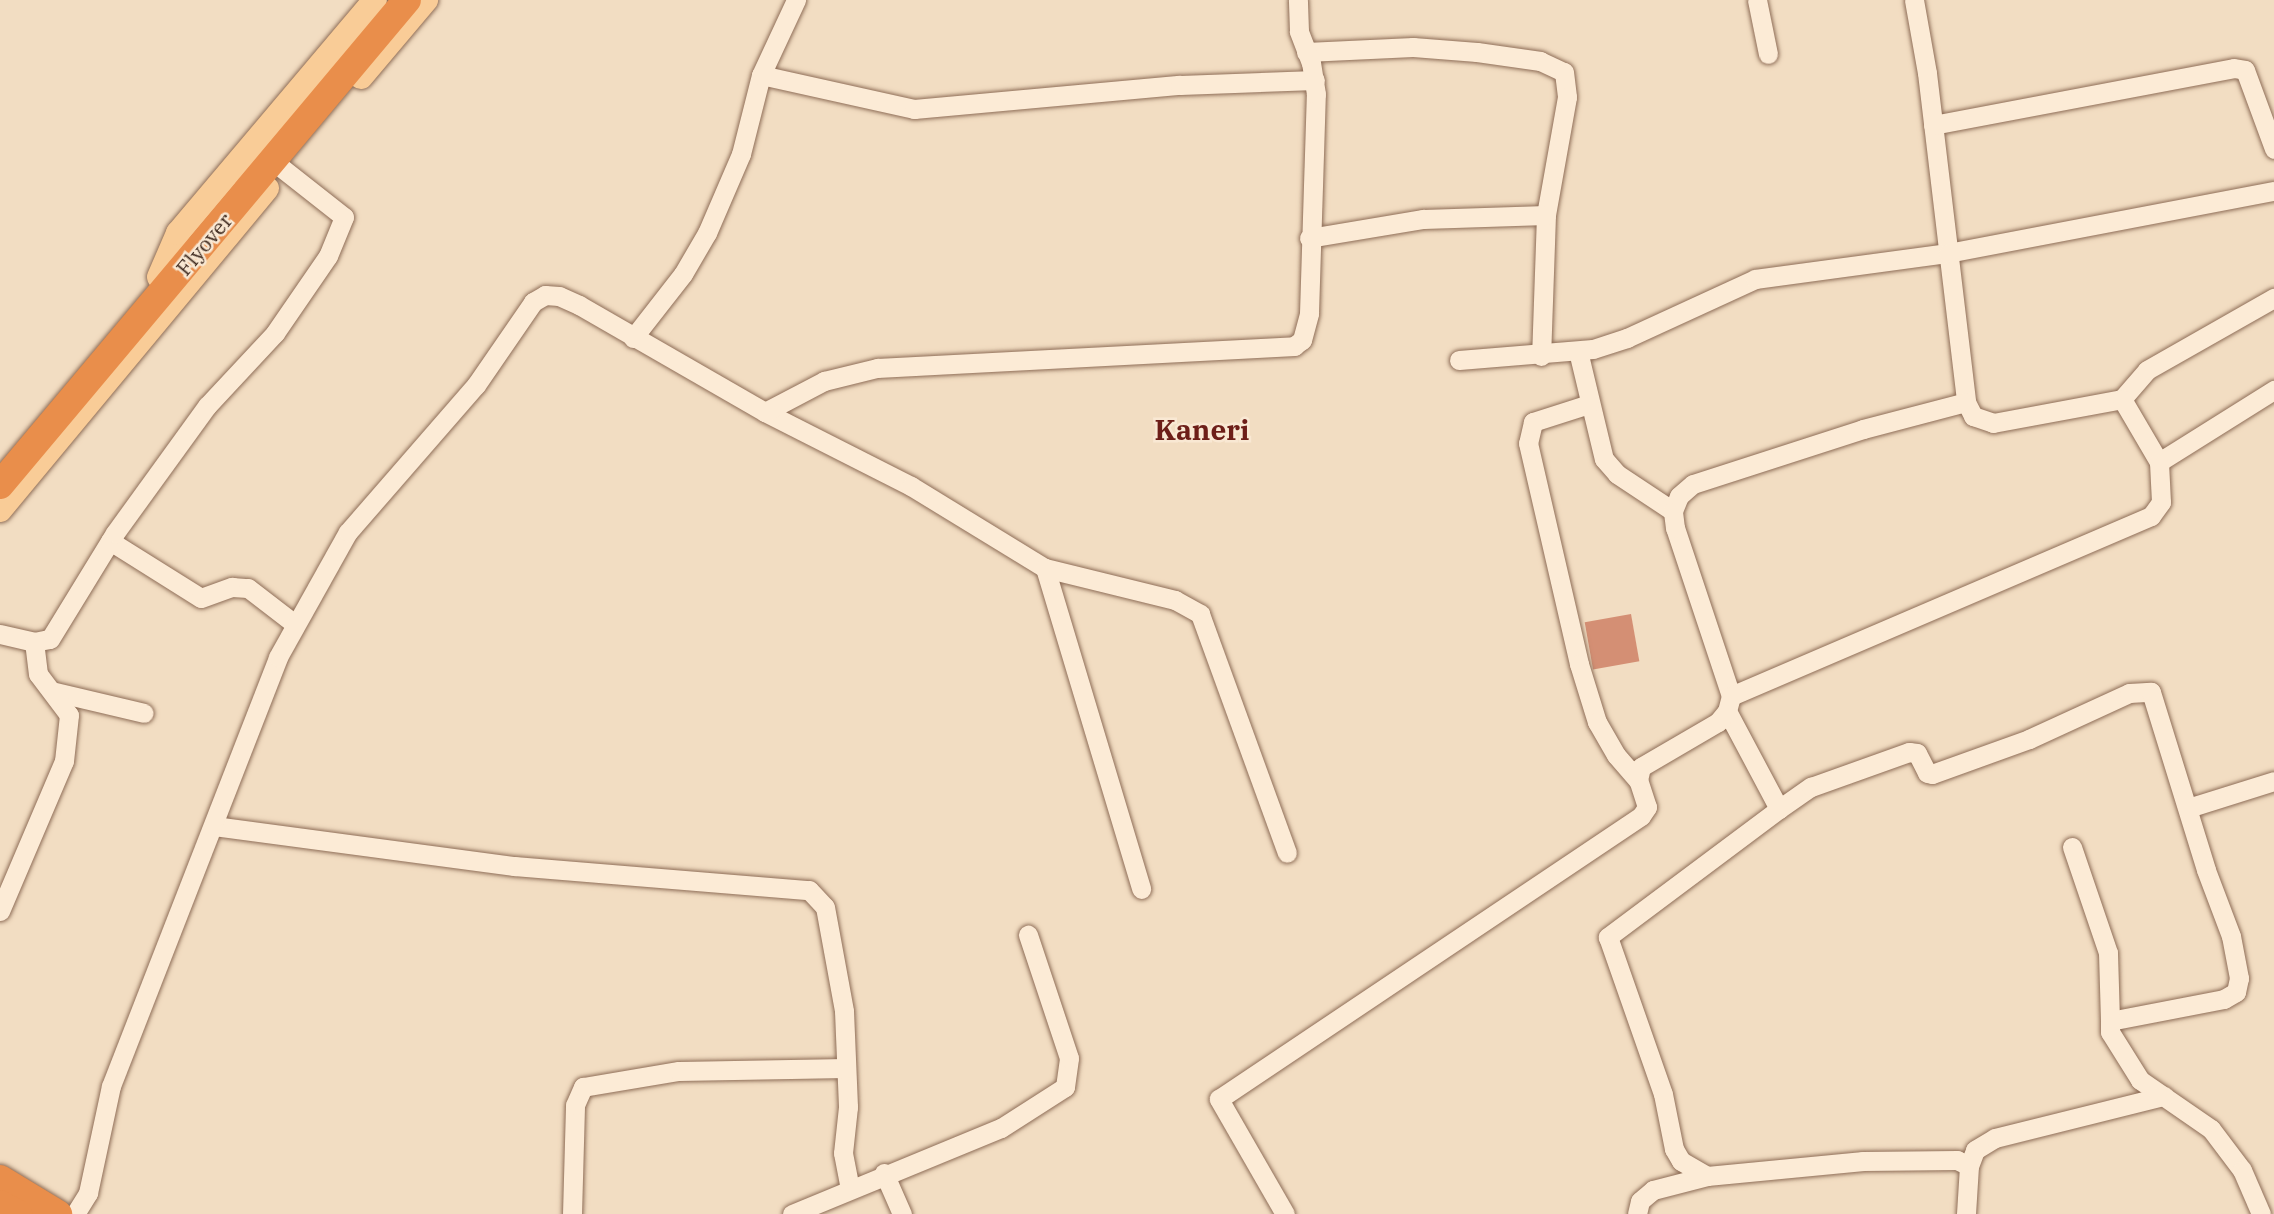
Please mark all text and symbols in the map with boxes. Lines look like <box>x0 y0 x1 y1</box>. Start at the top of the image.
street label: Flyover <box>171 208 237 280</box>
district label: Kaneri <box>1155 413 1249 447</box>

